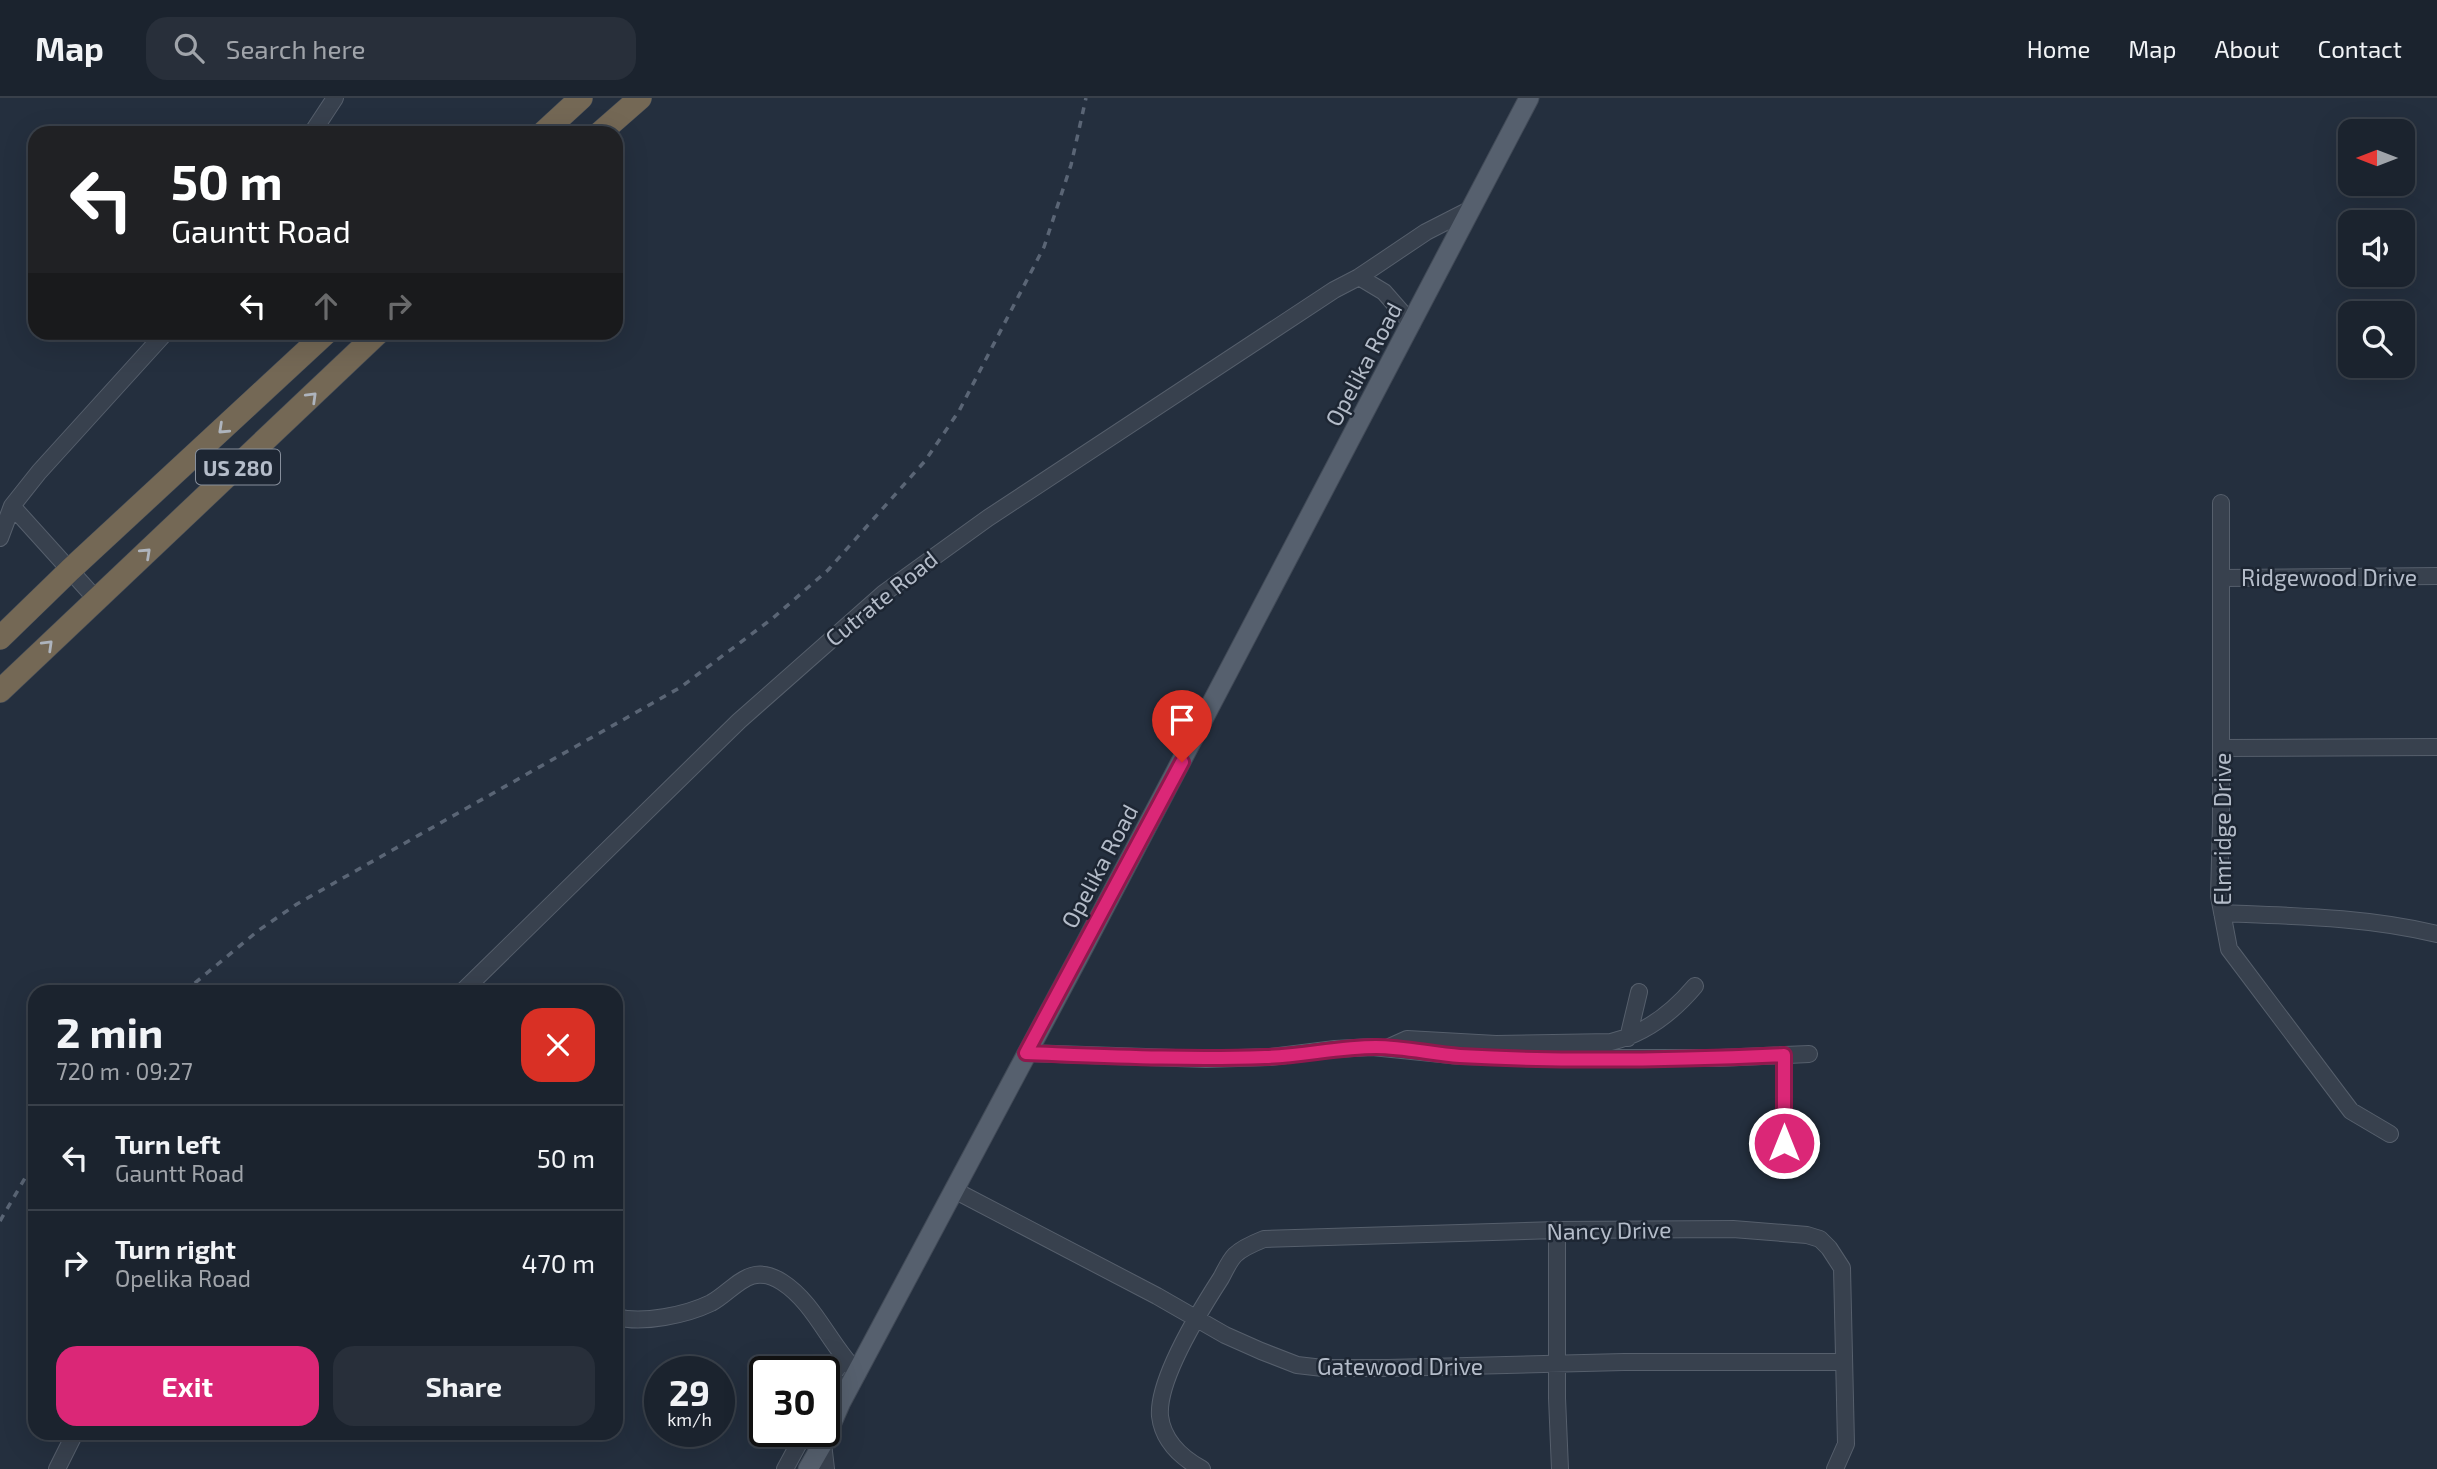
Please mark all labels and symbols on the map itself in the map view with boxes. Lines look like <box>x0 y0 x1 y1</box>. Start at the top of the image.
north arrow <box>2338 119 2415 196</box>
street label: Opelika Road <box>1319 297 1407 431</box>
one-way arrow <box>304 392 317 405</box>
one-way arrow <box>218 420 231 433</box>
road number: US 280 <box>196 450 280 484</box>
street label: Cutrate Road <box>819 544 943 652</box>
one-way arrow <box>138 548 151 561</box>
street label: Ridgewood Drive <box>2241 563 2417 591</box>
one-way arrow <box>40 641 53 654</box>
pin <box>1152 690 1212 762</box>
street label: Elmridge Drive <box>2208 753 2236 905</box>
street label: Opelika Road <box>1055 799 1143 933</box>
position arrow <box>1747 1106 1821 1180</box>
street label: Nancy Drive <box>1546 1215 1672 1245</box>
street label: Gatewood Drive <box>1317 1352 1483 1380</box>
speed limit sign: 30 <box>749 1356 840 1447</box>

